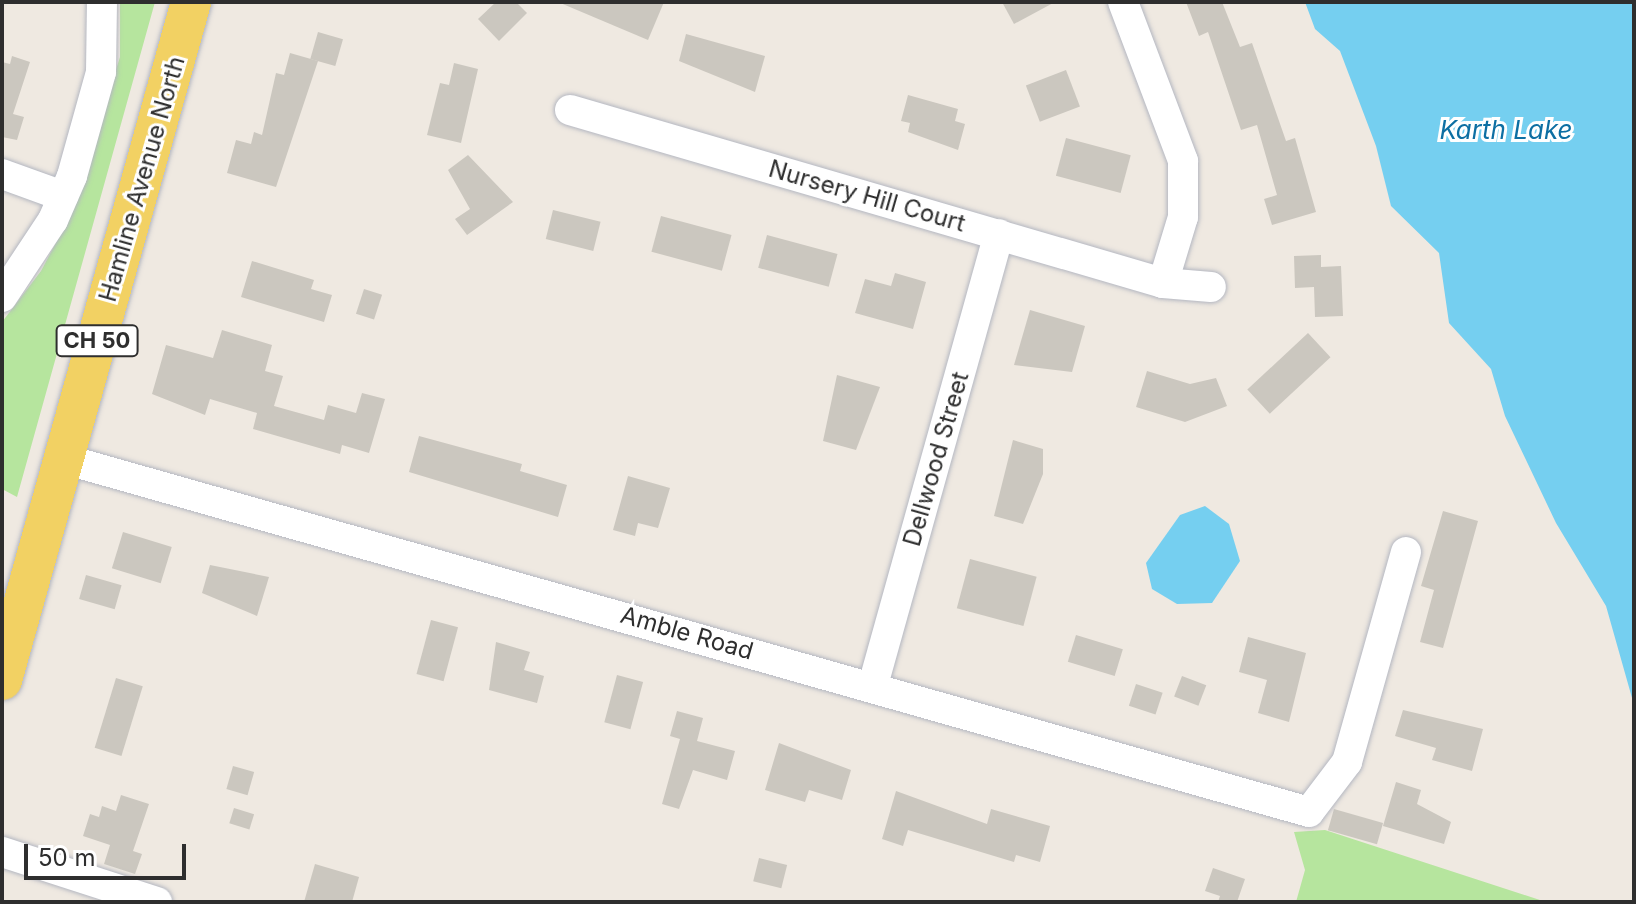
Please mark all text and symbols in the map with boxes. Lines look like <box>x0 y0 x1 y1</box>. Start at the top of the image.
street label: Hamline Avenue North <box>93 53 191 305</box>
water label: Karth Lake <box>1439 114 1573 146</box>
street label: Nursery Hill Court <box>765 154 969 238</box>
road number: CH 50 <box>55 323 139 359</box>
street label: Dellwood Street <box>897 368 975 550</box>
street label: Amble Road <box>617 600 757 666</box>
scale bar <box>28 828 190 878</box>
text: 50 m <box>38 843 96 872</box>

